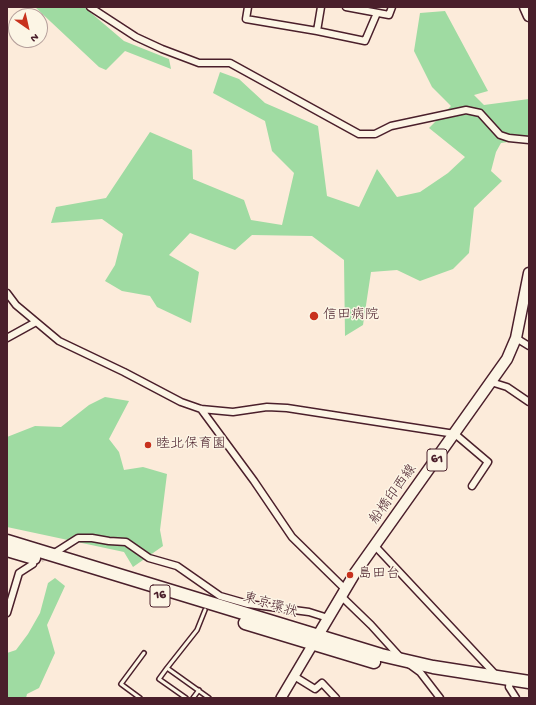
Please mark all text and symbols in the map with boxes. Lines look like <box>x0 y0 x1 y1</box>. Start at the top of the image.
north arrow <box>8 8 48 48</box>
text: N <box>28 30 40 44</box>
place label: 信田病院 <box>323 308 379 324</box>
marker: 信田病院 <box>308 310 320 322</box>
place label: 睦北保育園 <box>156 437 226 453</box>
marker: 睦北保育園 <box>143 440 153 450</box>
road number: 61 <box>427 449 447 471</box>
street label: 船橋印西線 <box>367 462 421 528</box>
place label: 島田台 <box>358 567 400 583</box>
marker: 島田台 <box>345 570 355 580</box>
road number: 16 <box>150 585 170 607</box>
street label: 東京環状 <box>241 590 299 622</box>

